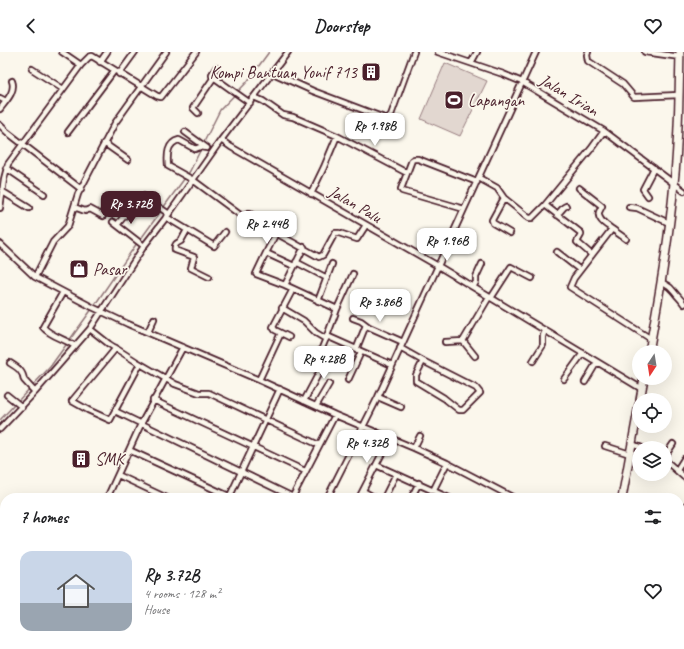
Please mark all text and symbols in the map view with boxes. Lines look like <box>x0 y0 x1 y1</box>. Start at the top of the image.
icon: back <box>20 15 42 37</box>
text: Doorstep <box>314 15 370 37</box>
icon: heart <box>642 15 664 37</box>
building icon: Kompi Bantuan Yonif 713 <box>360 61 382 83</box>
place label: Kompi Bantuan Yonif 713 <box>210 62 358 83</box>
street label: Jalan Irian <box>535 69 603 121</box>
sports icon: Lapangan <box>443 89 465 111</box>
place label: Lapangan <box>468 90 526 111</box>
pin: Rp 1.98B <box>334 113 416 147</box>
text: Rp 1.98B <box>354 118 396 134</box>
street label: Jalan Palu <box>324 180 387 228</box>
pin: Rp 3.72B <box>90 191 172 225</box>
text: Rp 3.72B <box>110 196 152 212</box>
pin: Rp 2.44B <box>226 211 308 245</box>
text: Rp 2.44B <box>246 216 288 232</box>
pin: Rp 1.96B <box>406 228 488 262</box>
text: Rp 1.96B <box>426 233 468 249</box>
shop icon: Pasar <box>68 258 90 280</box>
place label: Pasar <box>93 259 128 280</box>
pin: Rp 3.86B <box>339 289 421 323</box>
text: Rp 3.86B <box>359 294 401 310</box>
north arrow <box>632 345 672 385</box>
map controls <box>632 345 672 481</box>
pin: Rp 4.28B <box>283 346 365 380</box>
text: Rp 4.28B <box>303 351 345 367</box>
button: locate <box>632 393 672 433</box>
pin: Rp 4.32B <box>326 430 408 464</box>
text: Rp 4.32B <box>346 435 388 451</box>
button: layers <box>632 441 672 481</box>
building icon: SMK <box>70 448 92 470</box>
place label: SMK <box>95 449 126 470</box>
icon: filters <box>642 506 664 528</box>
text: 7 homes <box>20 507 68 528</box>
text: Rp 3.72B <box>144 565 199 586</box>
icon: home <box>52 567 100 615</box>
icon: heart <box>642 580 664 602</box>
text: 4 rooms · 128 m² <box>144 586 220 602</box>
text: House <box>144 602 169 618</box>

